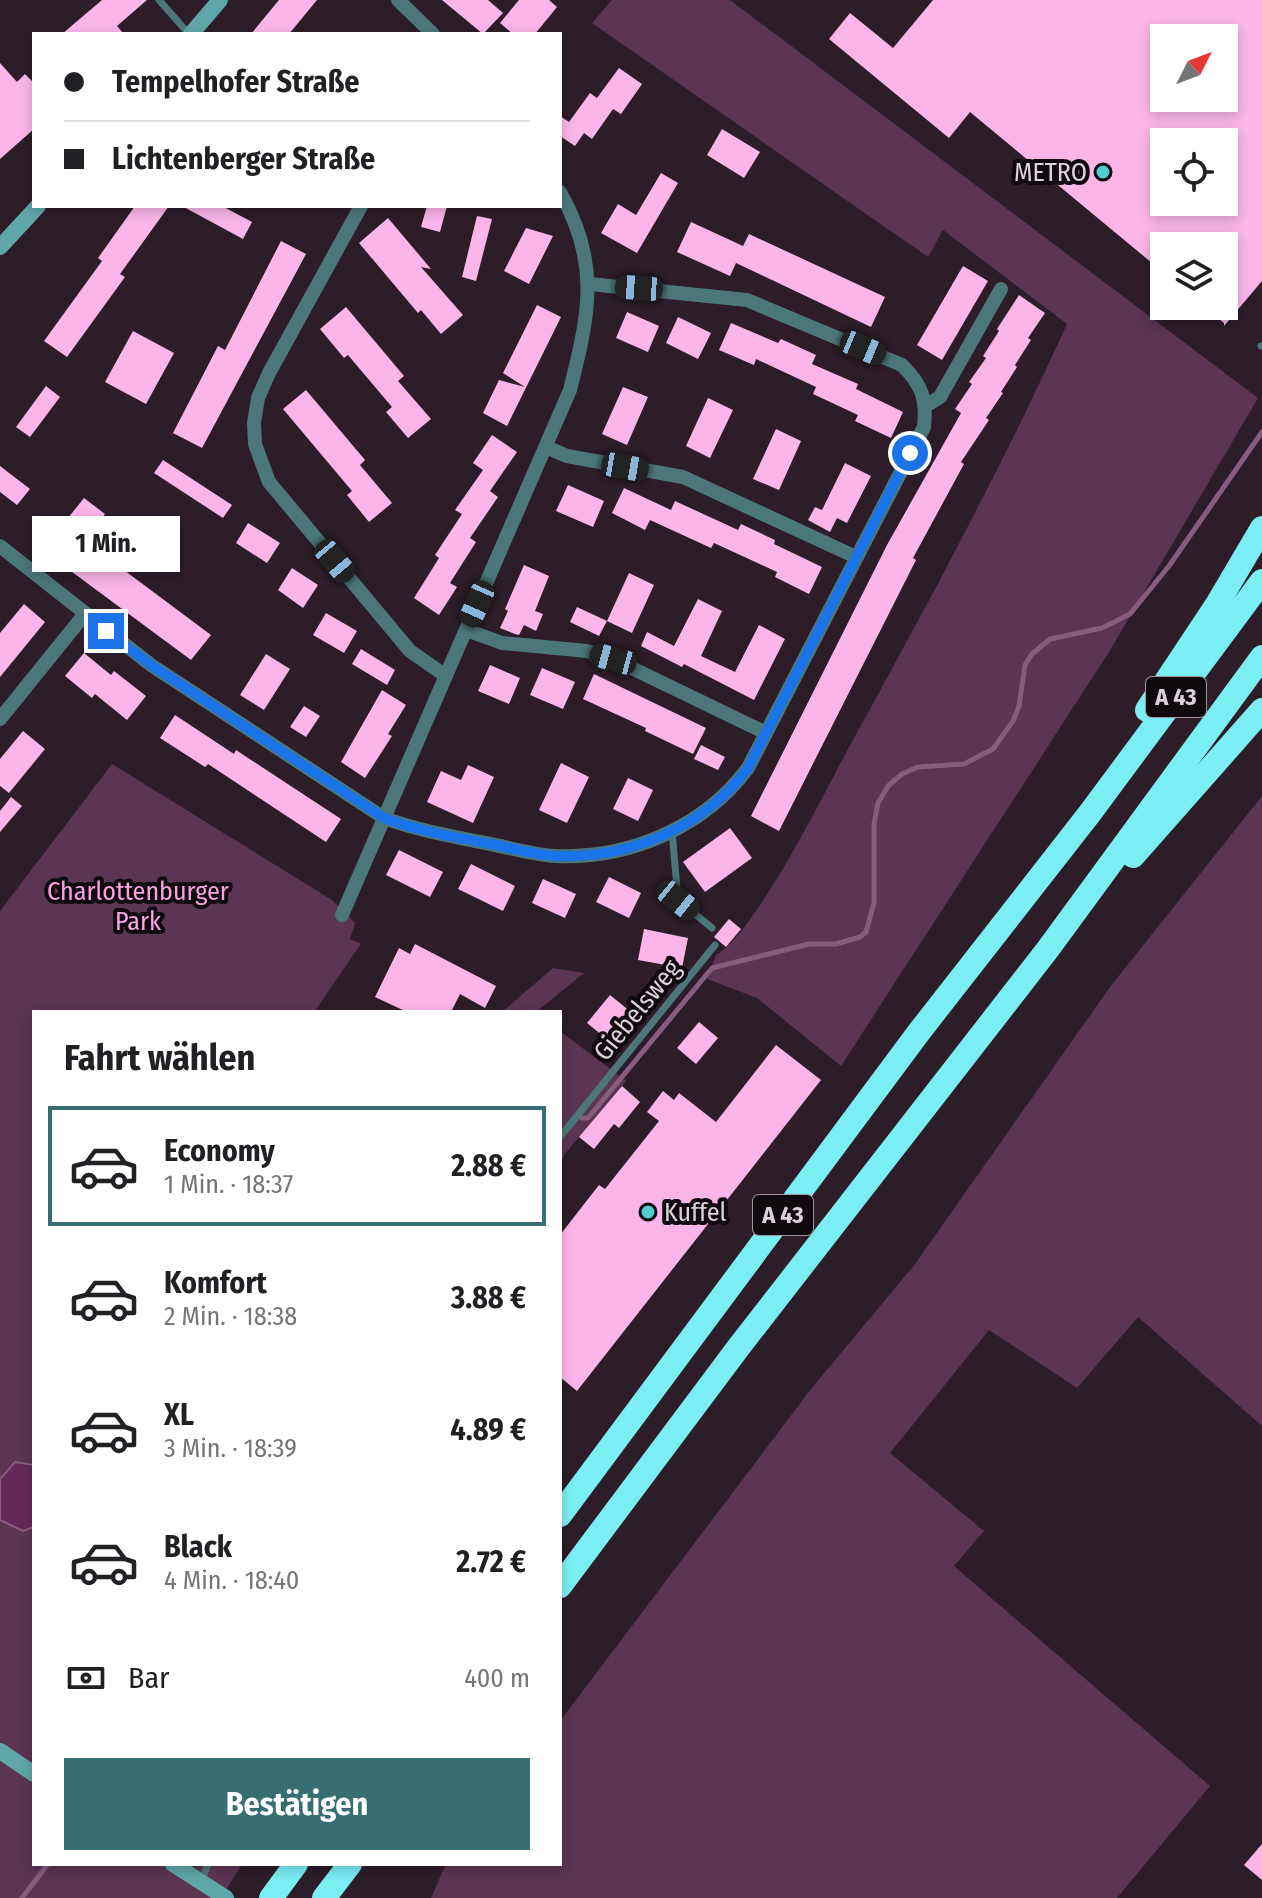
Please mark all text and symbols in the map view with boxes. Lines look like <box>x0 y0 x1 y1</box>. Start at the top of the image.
north arrow <box>1150 24 1238 112</box>
map controls <box>1150 24 1238 320</box>
text: Tempelhofer Straße <box>112 64 360 100</box>
button: locate <box>1150 128 1238 216</box>
text: Lichtenberger Straße <box>112 141 375 177</box>
place label: METRO <box>1014 157 1087 188</box>
marker: METRO <box>1094 163 1112 181</box>
button: layers <box>1150 232 1238 320</box>
car <box>614 274 664 302</box>
car <box>836 328 890 368</box>
route start <box>892 435 928 471</box>
car <box>599 451 651 483</box>
callout: 1 Min. <box>32 515 180 571</box>
text: 1 Min. <box>75 528 137 559</box>
car <box>310 535 360 587</box>
car <box>456 577 498 631</box>
route end <box>88 613 124 649</box>
car <box>587 641 639 677</box>
road number: A 43 <box>1146 677 1206 717</box>
park label: Charlottenburger Park <box>47 876 229 937</box>
car <box>652 876 704 924</box>
street label: Giebelsweg <box>587 953 688 1067</box>
text: Fahrt wählen <box>64 1036 255 1080</box>
icon: car <box>68 1130 140 1202</box>
text: Economy <box>164 1133 275 1169</box>
text: 2.88 € <box>451 1148 526 1184</box>
text: 1 Min. · 18:37 <box>164 1169 293 1200</box>
road number: A 43 <box>753 1195 813 1235</box>
place label: Kuffel <box>664 1197 727 1228</box>
marker: Kuffel <box>639 1203 657 1221</box>
icon: car <box>68 1262 140 1334</box>
text: Komfort <box>164 1265 267 1301</box>
text: 3.88 € <box>451 1280 526 1316</box>
text: 2 Min. · 18:38 <box>164 1301 297 1332</box>
icon: car <box>68 1394 140 1466</box>
text: XL <box>164 1397 194 1433</box>
text: 4.89 € <box>450 1412 526 1448</box>
text: 3 Min. · 18:39 <box>164 1433 297 1464</box>
icon: car <box>68 1526 140 1598</box>
text: Black <box>164 1529 232 1565</box>
text: 2.72 € <box>456 1544 526 1580</box>
text: 4 Min. · 18:40 <box>164 1565 299 1596</box>
icon: cash <box>64 1656 108 1700</box>
text: Bar <box>128 1660 170 1696</box>
text: 400 m <box>464 1663 530 1694</box>
button: Bestätigen <box>64 1758 530 1850</box>

